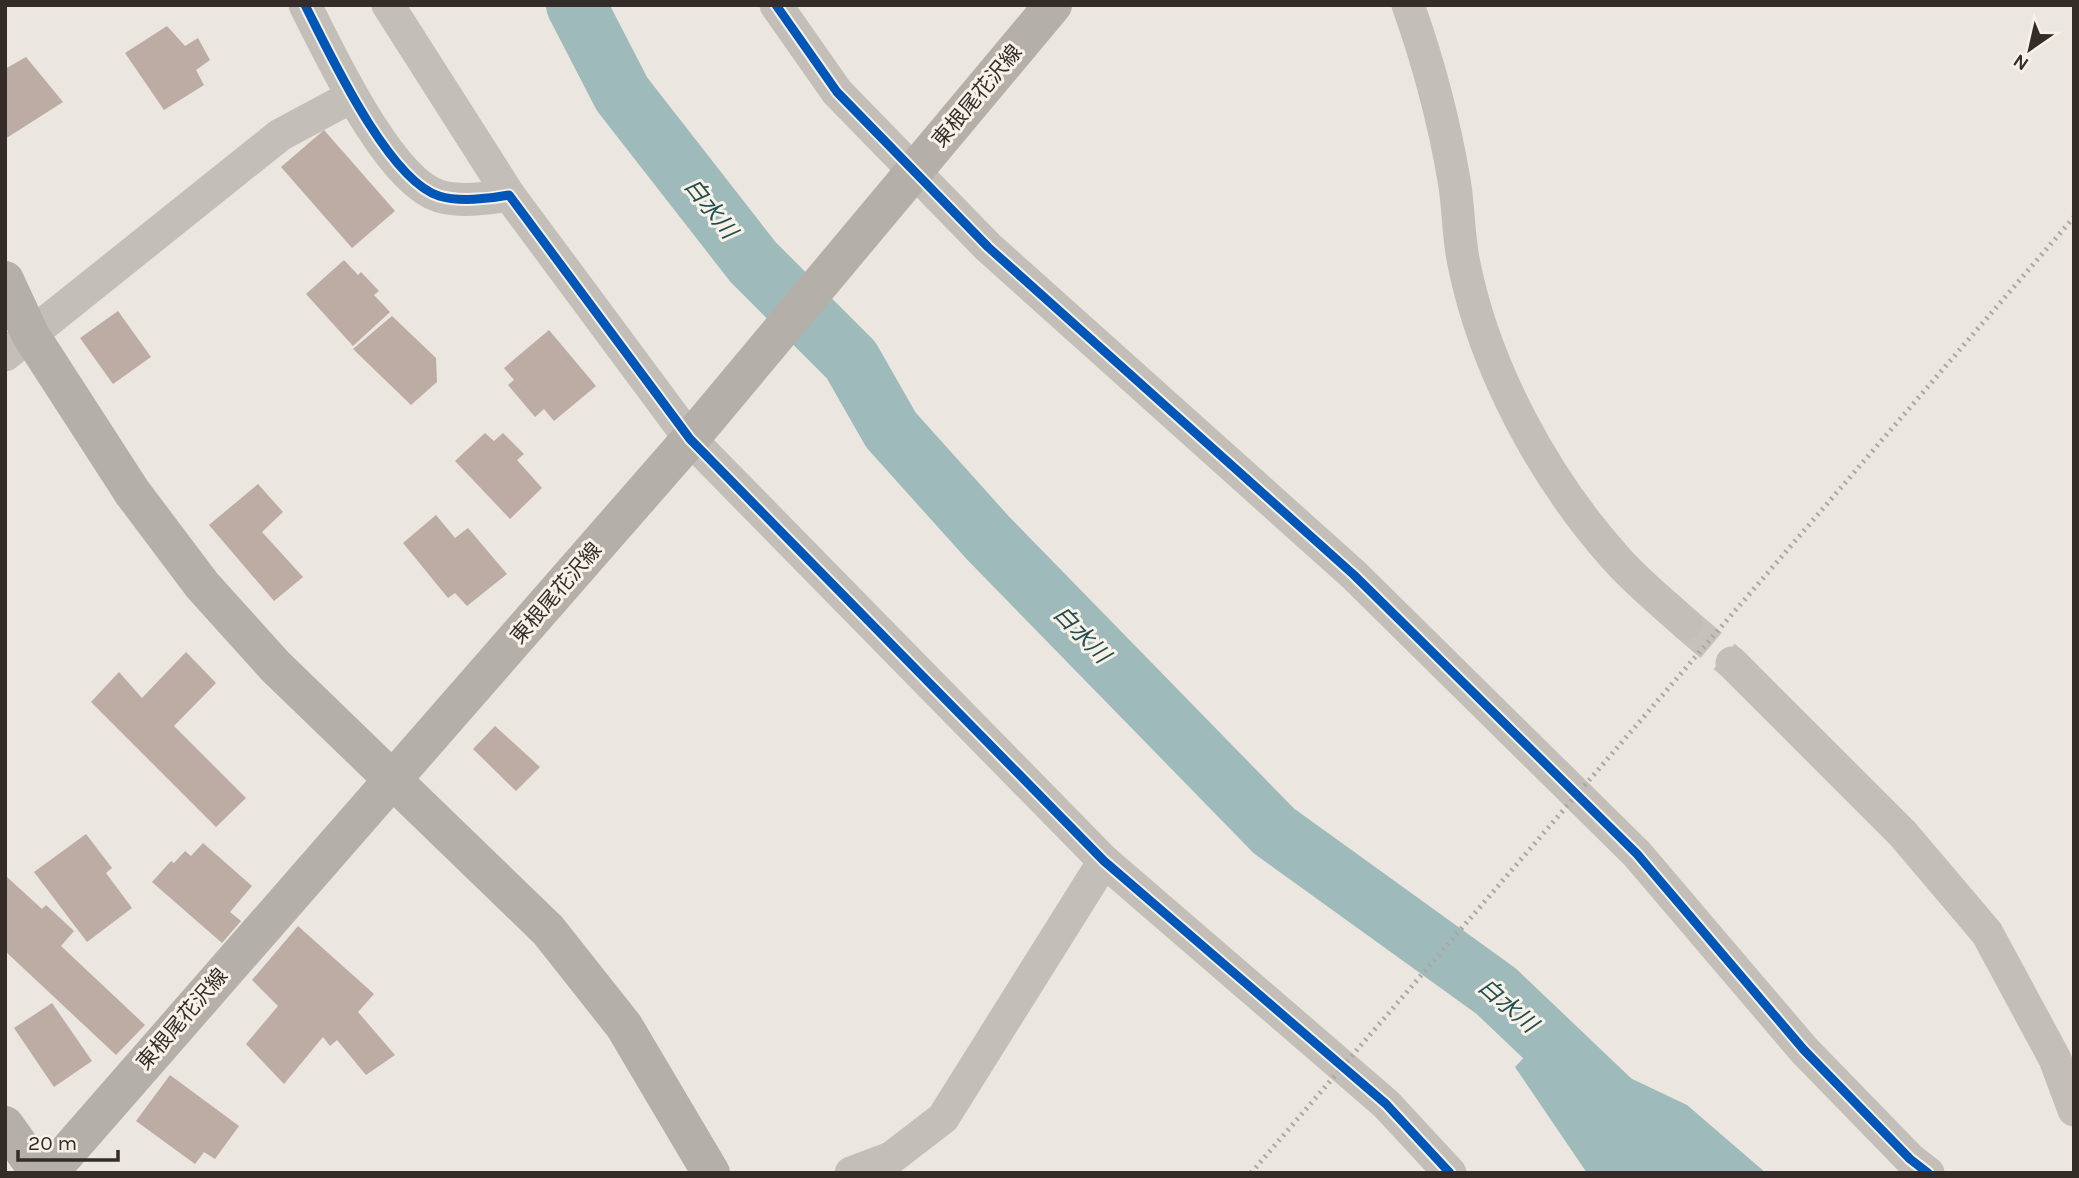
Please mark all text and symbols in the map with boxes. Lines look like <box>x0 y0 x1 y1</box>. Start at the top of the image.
north arrow <box>1995 14 2065 84</box>
street label: 東根尾花沢線 <box>927 40 1027 152</box>
text: N <box>2009 49 2033 75</box>
water label: 白水川 <box>679 173 744 246</box>
street label: 東根尾花沢線 <box>506 538 606 648</box>
water label: 白水川 <box>1048 600 1117 671</box>
street label: 東根尾花沢線 <box>132 964 232 1074</box>
water label: 白水川 <box>1473 973 1545 1040</box>
scale bar <box>18 1118 117 1162</box>
text: 20 m <box>28 1131 77 1155</box>

